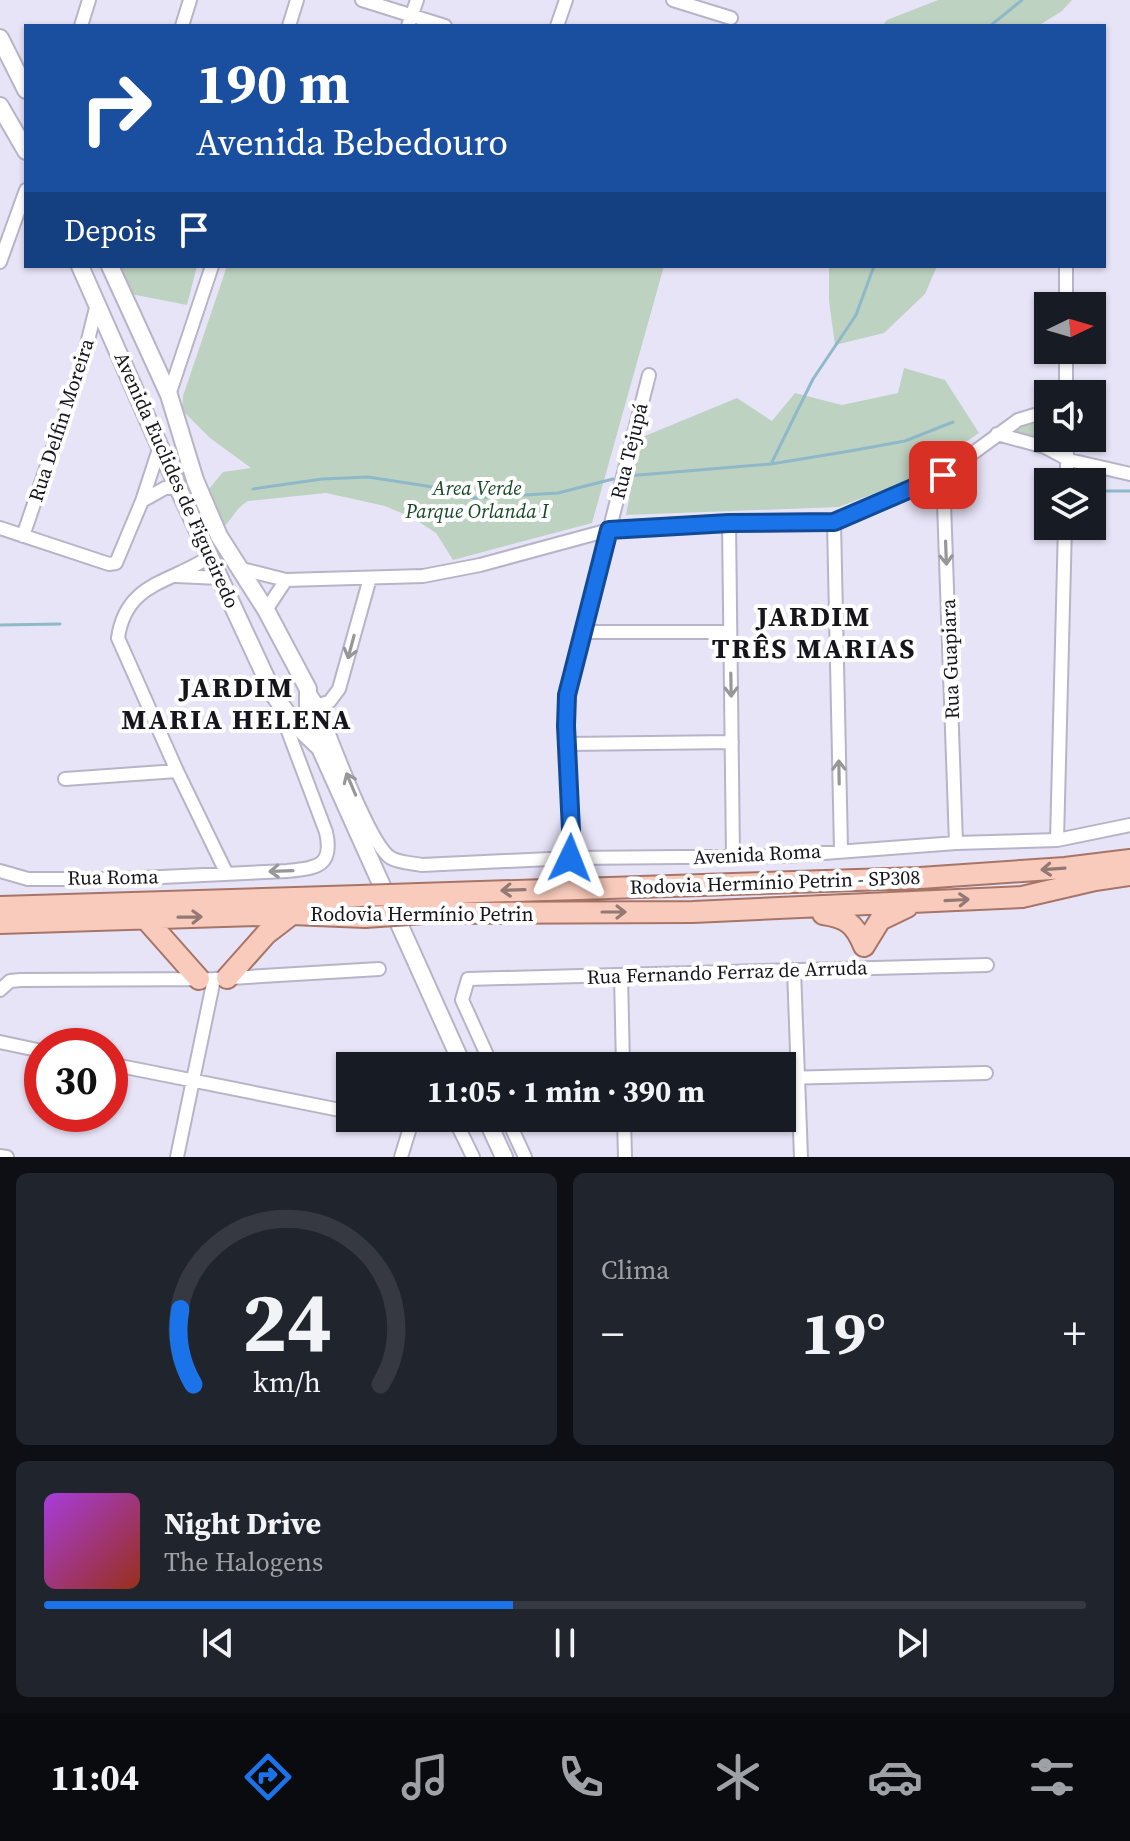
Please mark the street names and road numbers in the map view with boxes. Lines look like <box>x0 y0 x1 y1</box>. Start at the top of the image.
street label: Rua Delfin Moreira <box>21 334 101 505</box>
street label: Avenida Euclides de Figueiredo <box>108 347 246 613</box>
street label: Rua Tejupá <box>603 399 655 502</box>
street label: Rua Guapiara <box>934 597 966 720</box>
street label: Avenida Roma <box>692 837 822 871</box>
street label: Rua Roma <box>67 862 160 892</box>
street label: Rodovia Hermínio Petrin - SP308 <box>629 863 921 901</box>
street label: Rodovia Hermínio Petrin <box>310 900 534 928</box>
street label: Rua Fernando Ferraz de Arruda <box>586 953 869 991</box>

